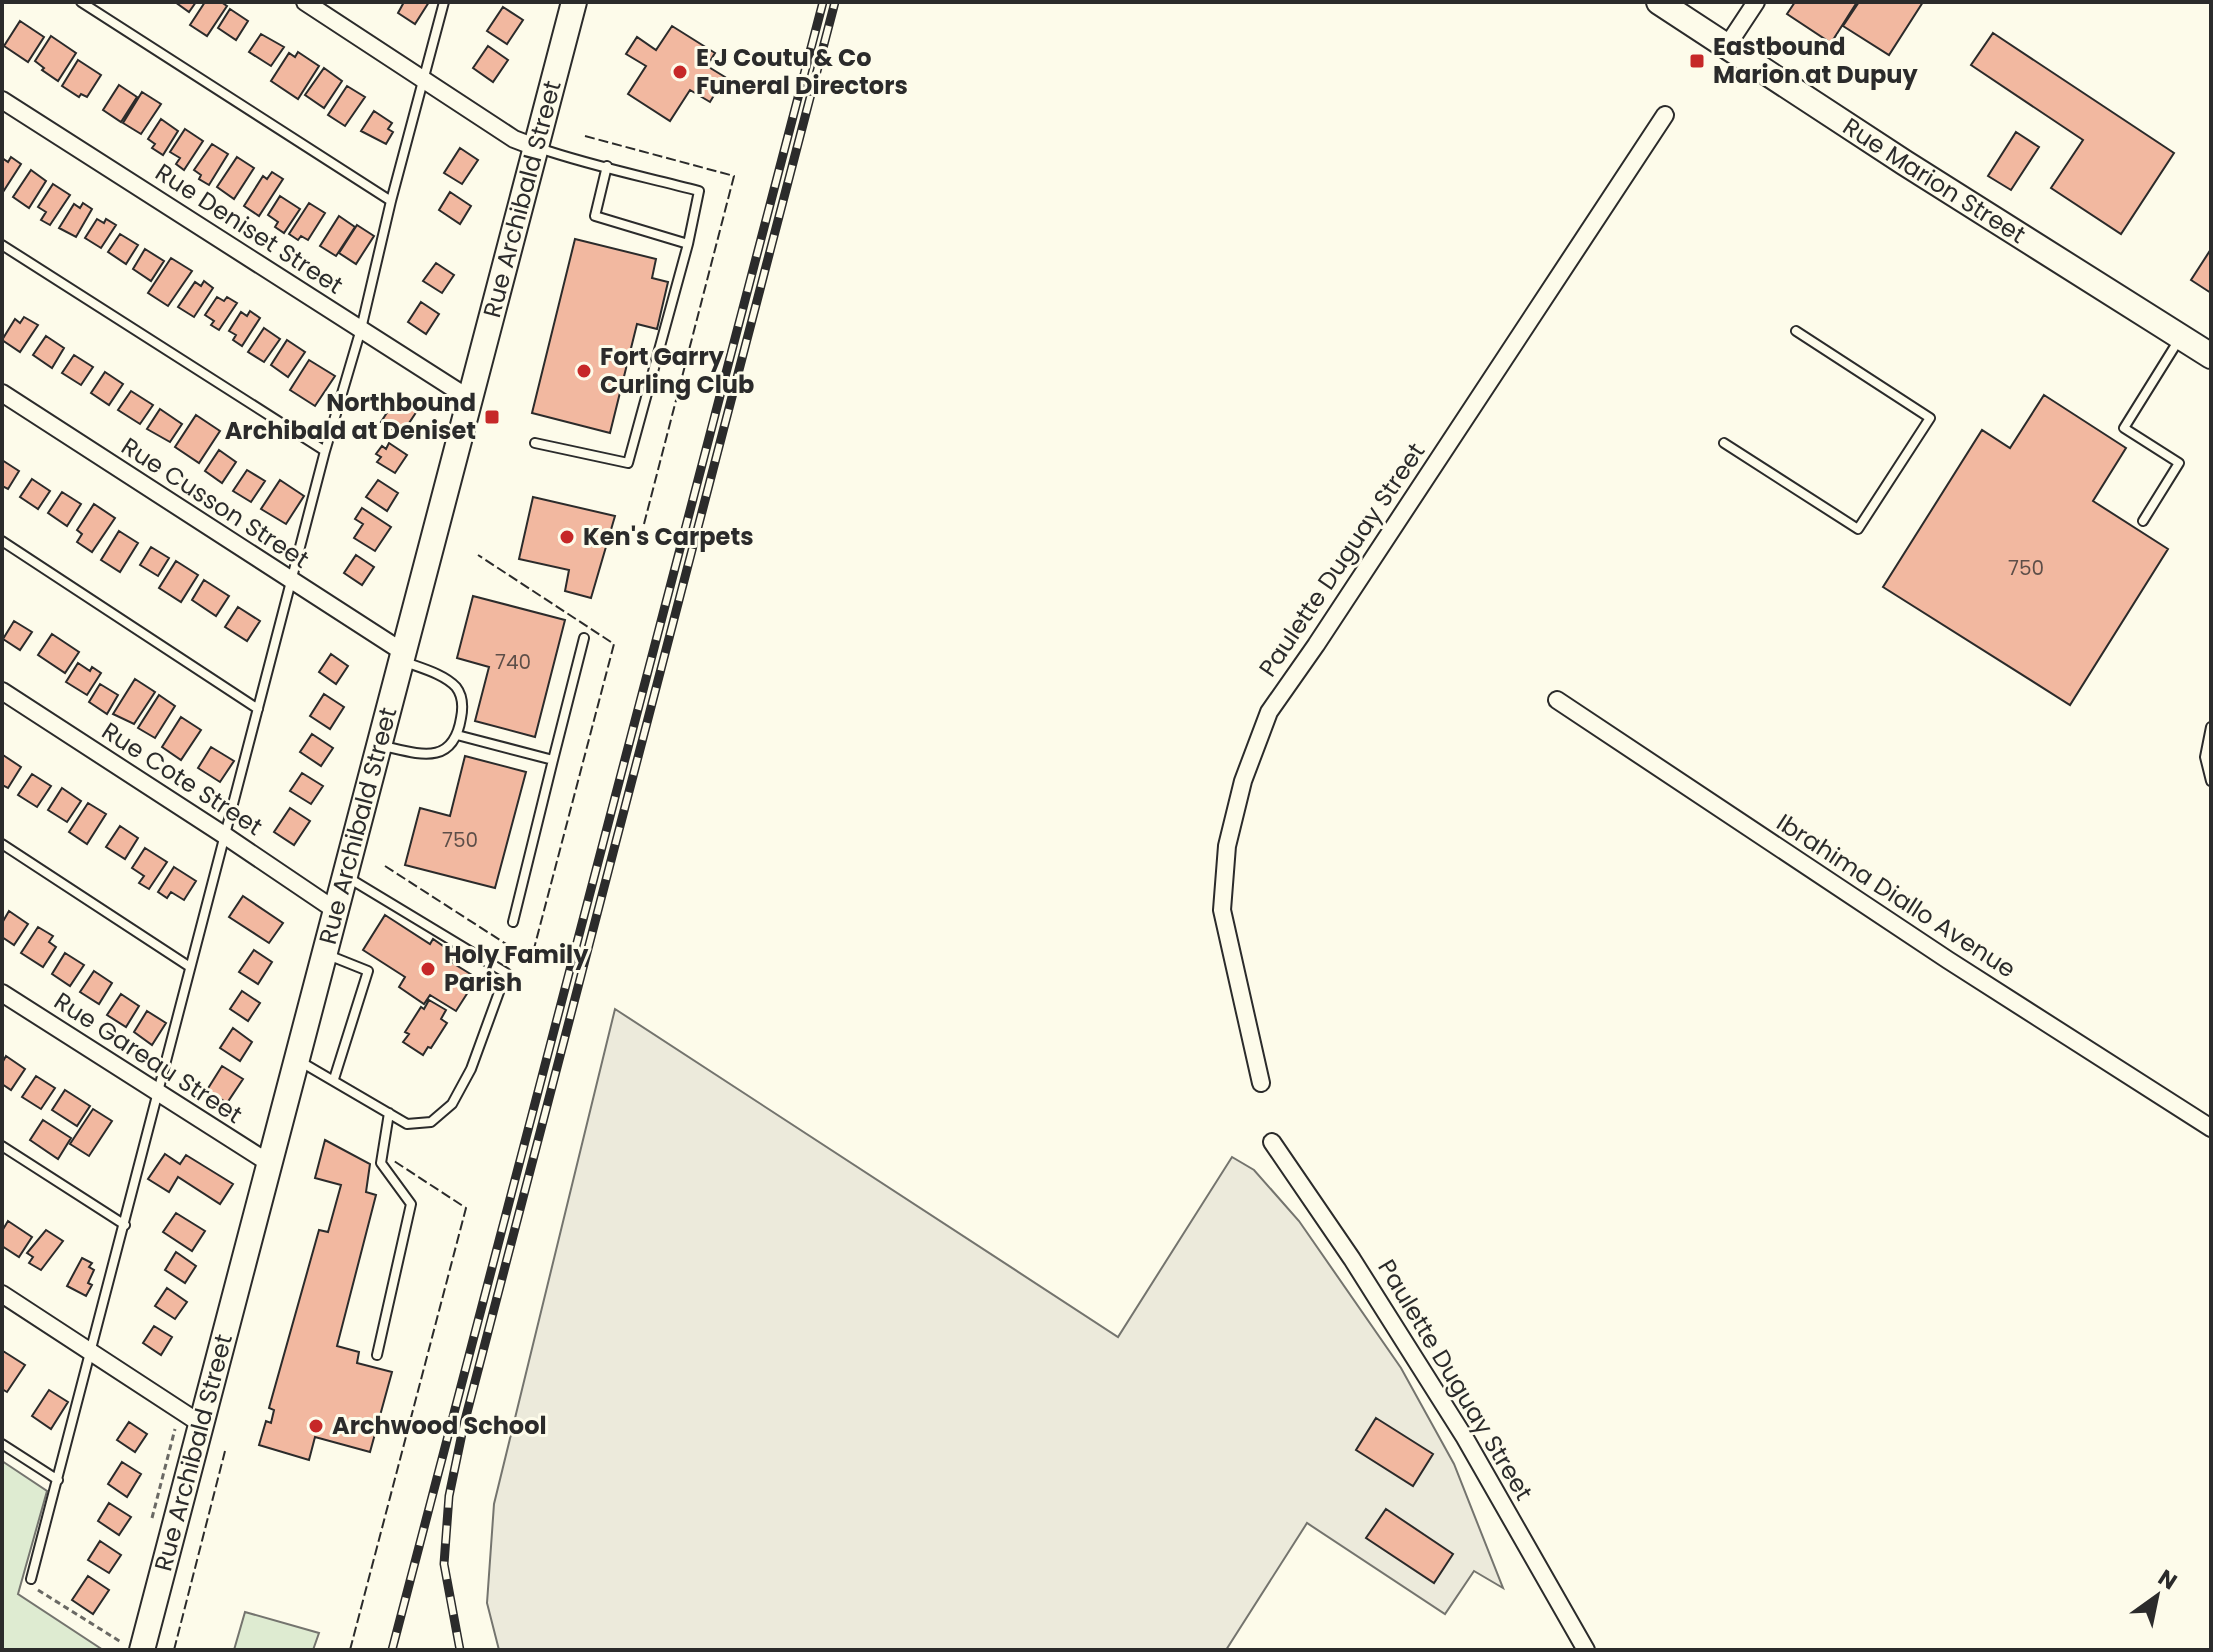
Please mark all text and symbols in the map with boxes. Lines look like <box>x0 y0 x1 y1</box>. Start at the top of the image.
place label: Eastbound Marion at Dupuy <box>1713 30 1918 91</box>
place label: E J Coutu & Co Funeral Directors <box>696 41 908 102</box>
marker: Eastbound Marion at Dupuy <box>1688 52 1706 70</box>
marker: E J Coutu & Co Funeral Directors <box>671 63 689 81</box>
street label: Rue Archibald Street <box>475 77 569 321</box>
street label: Rue Marion Street <box>1837 110 2032 251</box>
street label: Rue Deniset Street <box>149 156 349 302</box>
place label: Fort Garry Curling Club <box>600 340 754 401</box>
marker: Fort Garry Curling Club <box>575 362 593 380</box>
place label: Northbound Archibald at Deniset <box>225 386 476 447</box>
marker: Northbound Archibald at Deniset <box>483 408 501 426</box>
street label: Rue Cusson Street <box>115 429 316 576</box>
street label: Paulette Duguay Street <box>1251 436 1432 683</box>
place label: Ken's Carpets <box>583 520 754 553</box>
marker: Ken's Carpets <box>558 528 576 546</box>
house number: 750 <box>2008 554 2044 582</box>
house number: 740 <box>495 648 531 676</box>
street label: Rue Archibald Street <box>311 704 404 948</box>
street label: Rue Cote Street <box>96 714 269 843</box>
street label: Ibrahima Diallo Avenue <box>1770 806 2022 985</box>
house number: 750 <box>442 826 478 854</box>
place label: Holy Family Parish <box>444 938 589 999</box>
marker: Holy Family Parish <box>419 960 437 978</box>
street label: Rue Gareau Street <box>48 984 249 1131</box>
street label: Paulette Duguay Street <box>1370 1253 1540 1506</box>
street label: Rue Archibald Street <box>146 1331 240 1575</box>
place label: Archwood School <box>332 1409 547 1442</box>
marker: Archwood School <box>307 1417 325 1435</box>
north arrow <box>2117 1556 2197 1636</box>
text: N <box>2152 1562 2183 1597</box>

